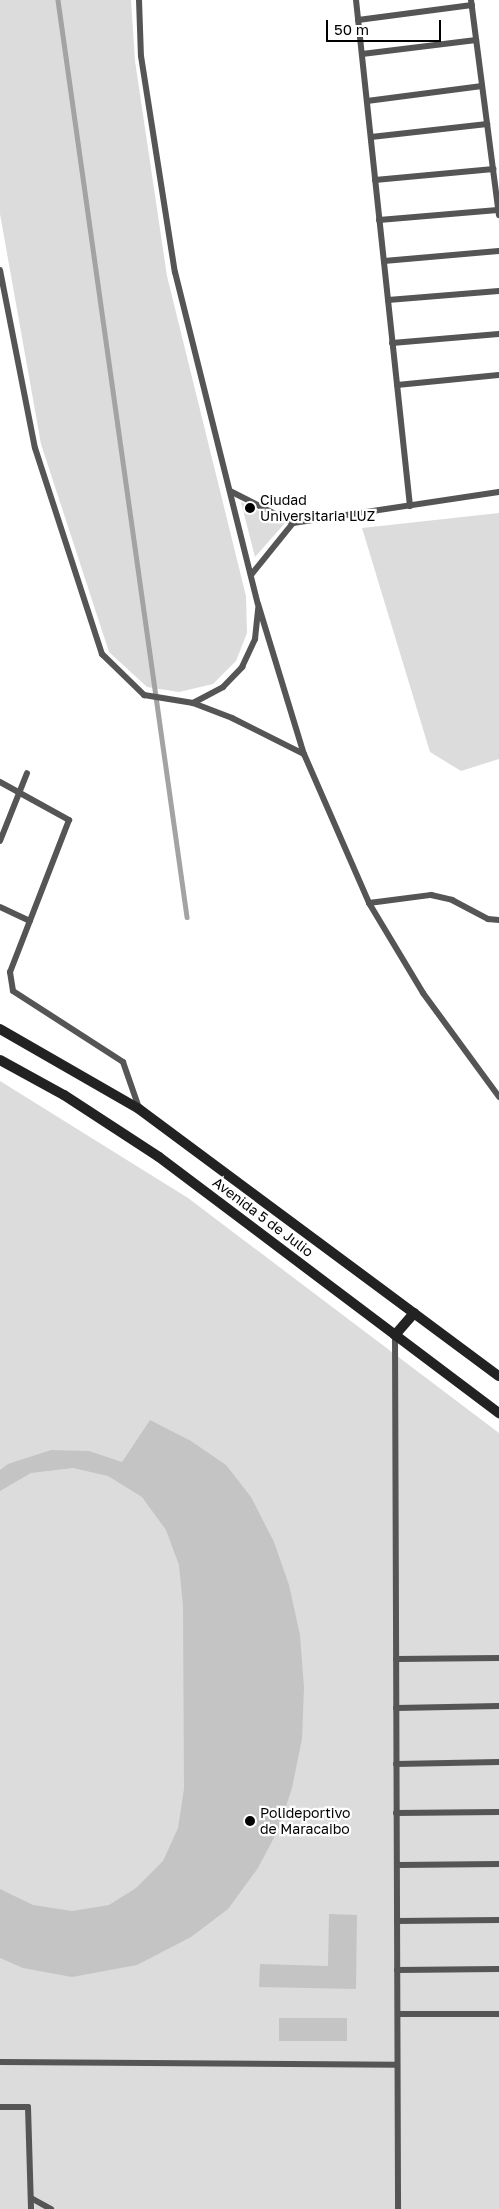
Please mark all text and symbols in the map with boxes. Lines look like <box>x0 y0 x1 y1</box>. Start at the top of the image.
scale bar <box>329 10 444 42</box>
text: 50 m <box>334 20 369 38</box>
place label: Ciudad Universitaria LUZ <box>260 492 375 524</box>
marker: Ciudad Universitaria LUZ <box>244 502 256 514</box>
street label: Avenida 5 de Julio <box>209 1174 317 1260</box>
place label: Polideportivo de Maracaibo <box>260 1805 350 1838</box>
marker: Polideportivo de Maracaibo <box>244 1815 256 1827</box>

